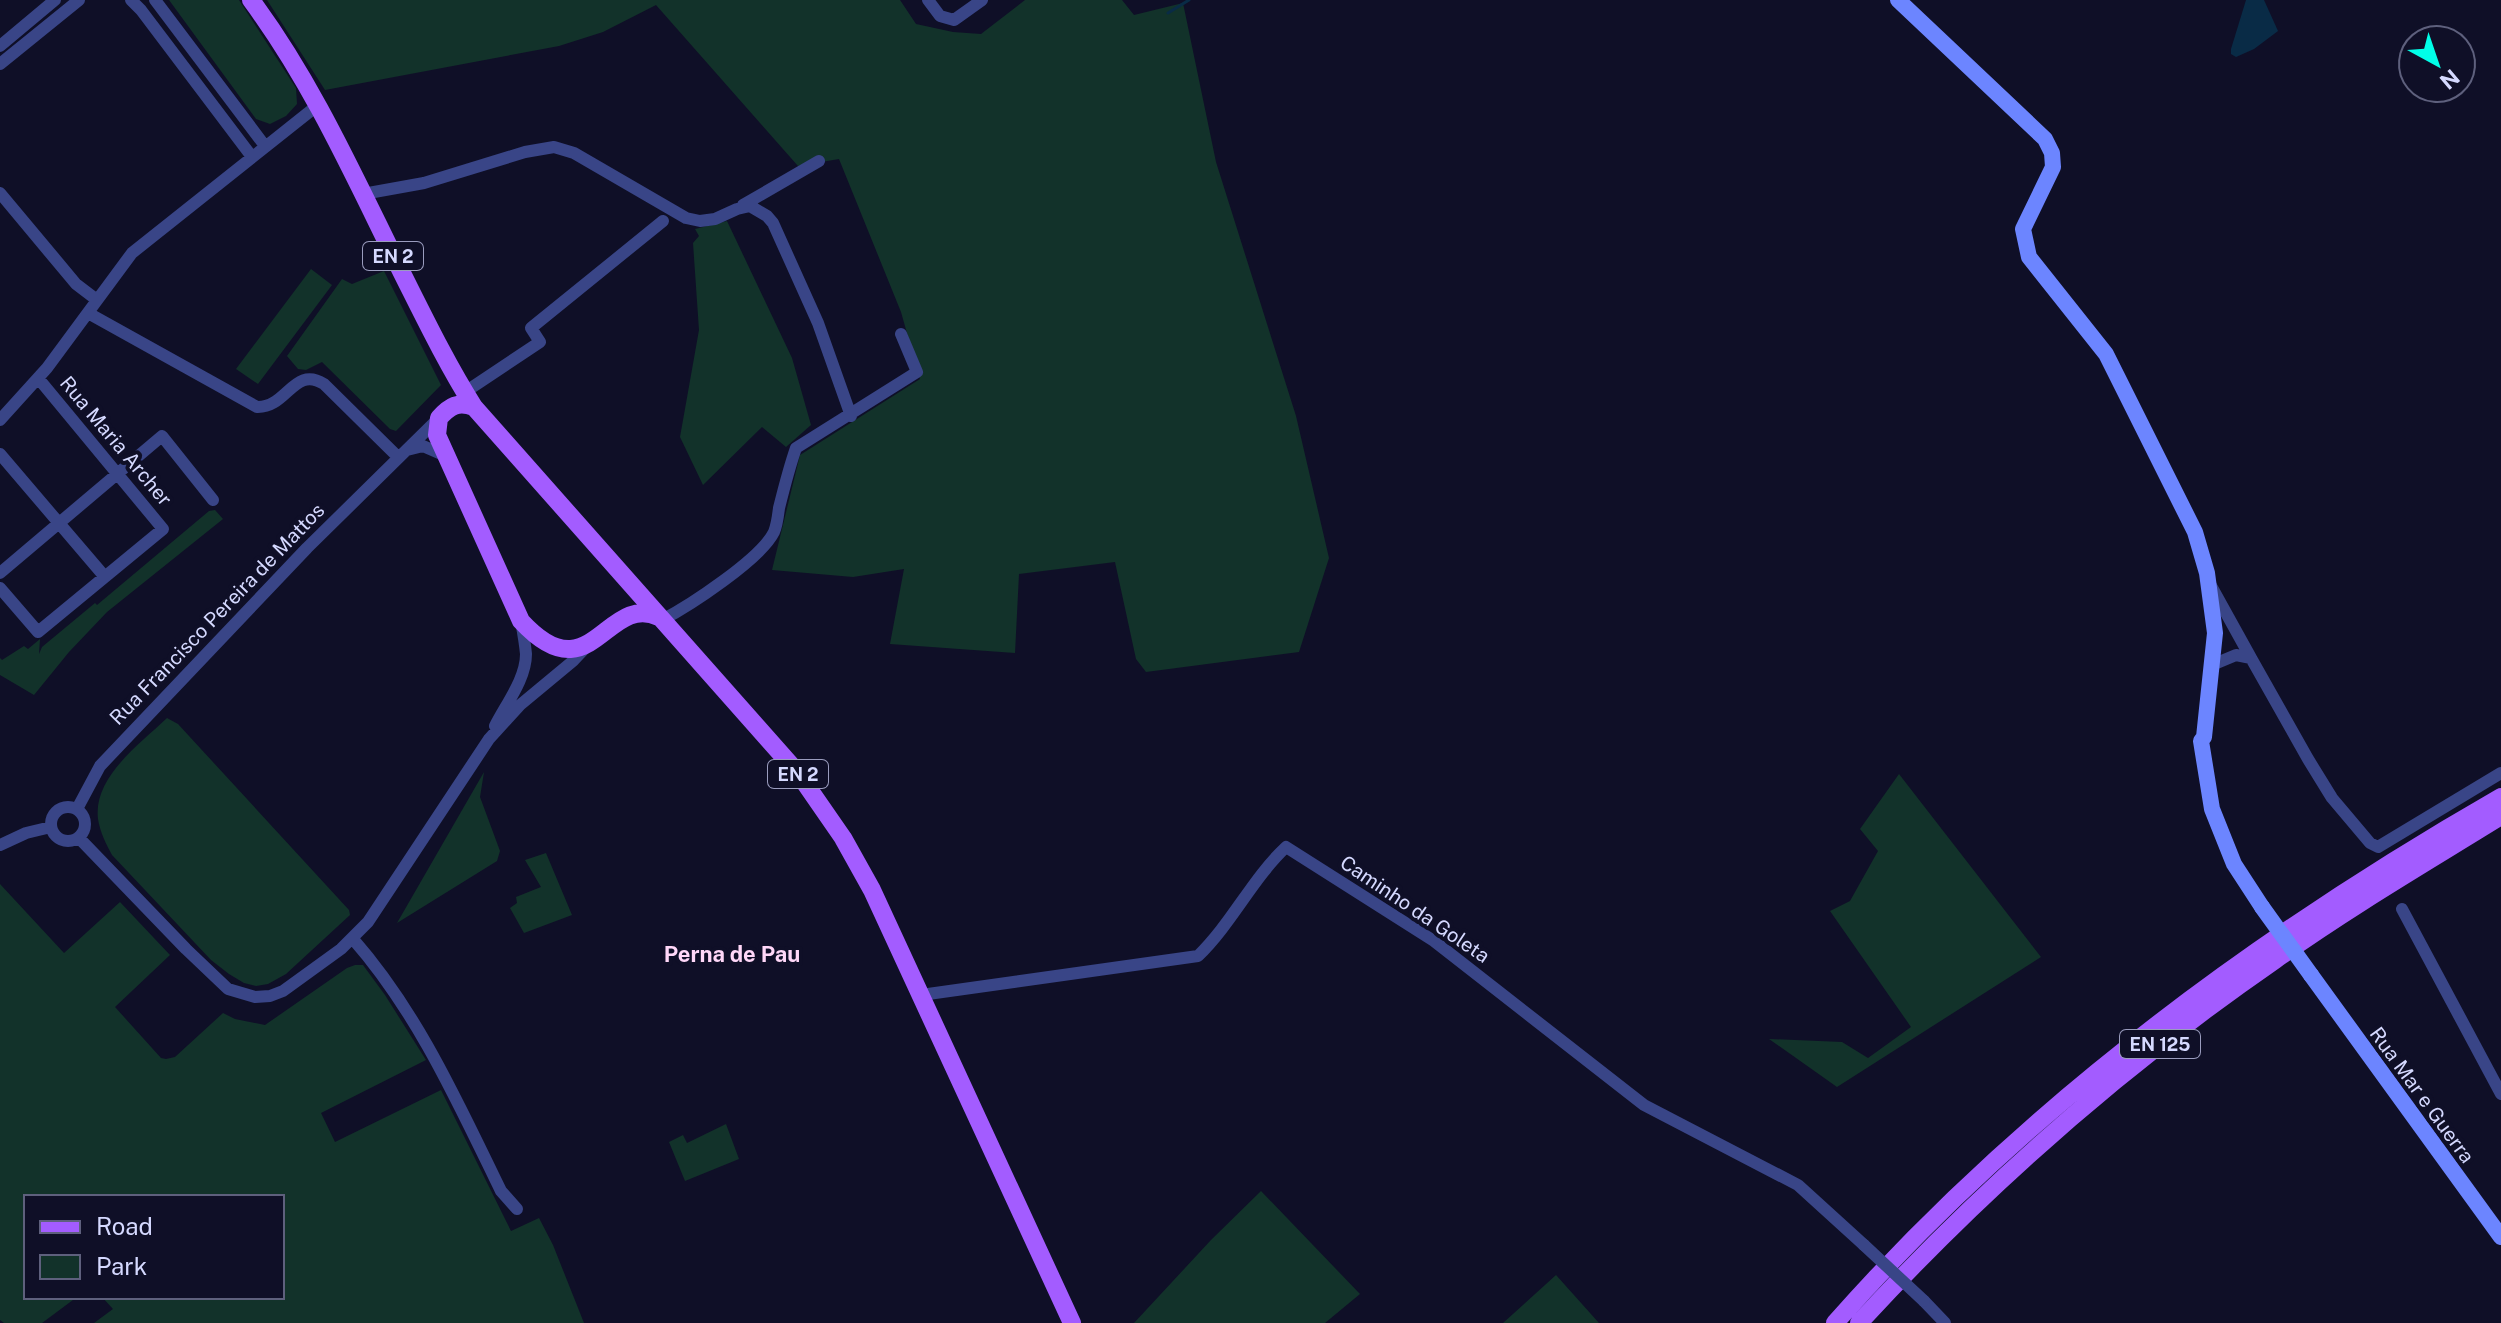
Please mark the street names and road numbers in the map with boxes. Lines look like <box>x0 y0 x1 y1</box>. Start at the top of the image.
road number: EN 2 <box>363 242 423 270</box>
street label: Rua Maria Archer <box>55 371 177 511</box>
street label: Rua Francisco Pereira de Mattos <box>105 498 329 730</box>
road number: EN 2 <box>768 760 828 788</box>
street label: Caminho da Goleta <box>1336 850 1494 968</box>
street label: Rua Mar e Guerra <box>2365 1022 2479 1168</box>
road number: EN 125 <box>2120 1030 2200 1058</box>

